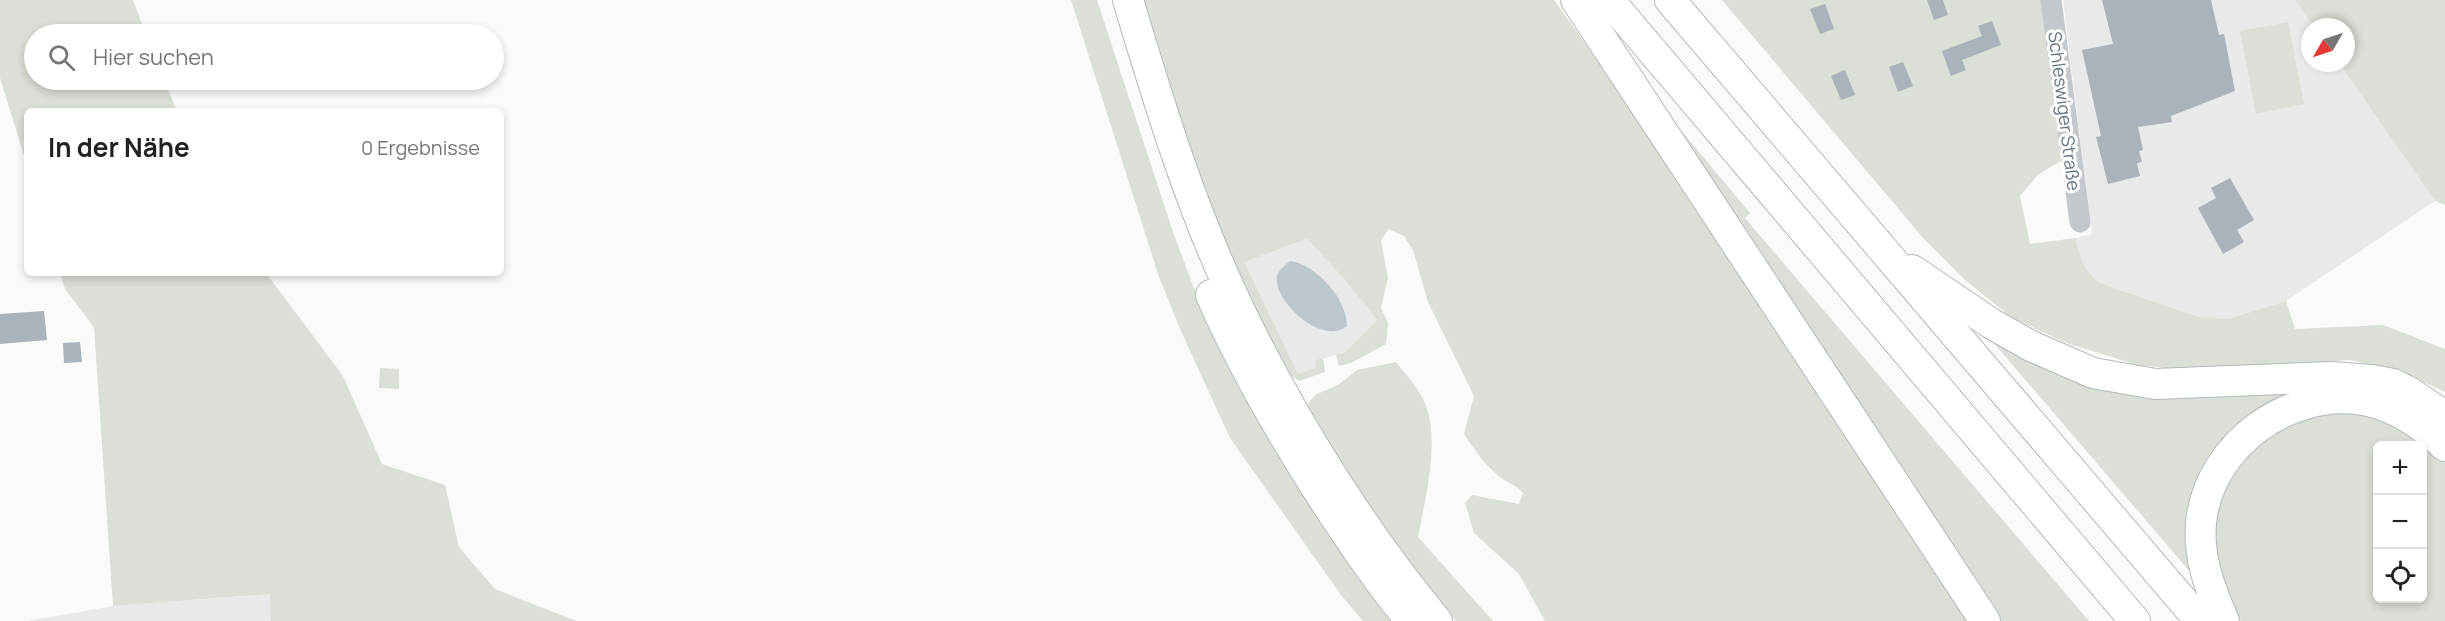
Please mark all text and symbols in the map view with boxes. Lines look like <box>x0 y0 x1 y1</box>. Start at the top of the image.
north arrow <box>2301 18 2355 72</box>
search box <box>24 24 504 90</box>
street label: Schleswiger Straße <box>2043 30 2087 192</box>
icon: search <box>45 41 78 74</box>
text: Hier suchen <box>93 42 214 72</box>
text: In der Nähe <box>48 129 190 165</box>
text: 0 Ergebnisse <box>361 134 480 161</box>
map controls <box>2373 441 2427 603</box>
button: + <box>2373 441 2427 495</box>
button: − <box>2373 495 2427 549</box>
button: locate <box>2373 549 2427 603</box>

